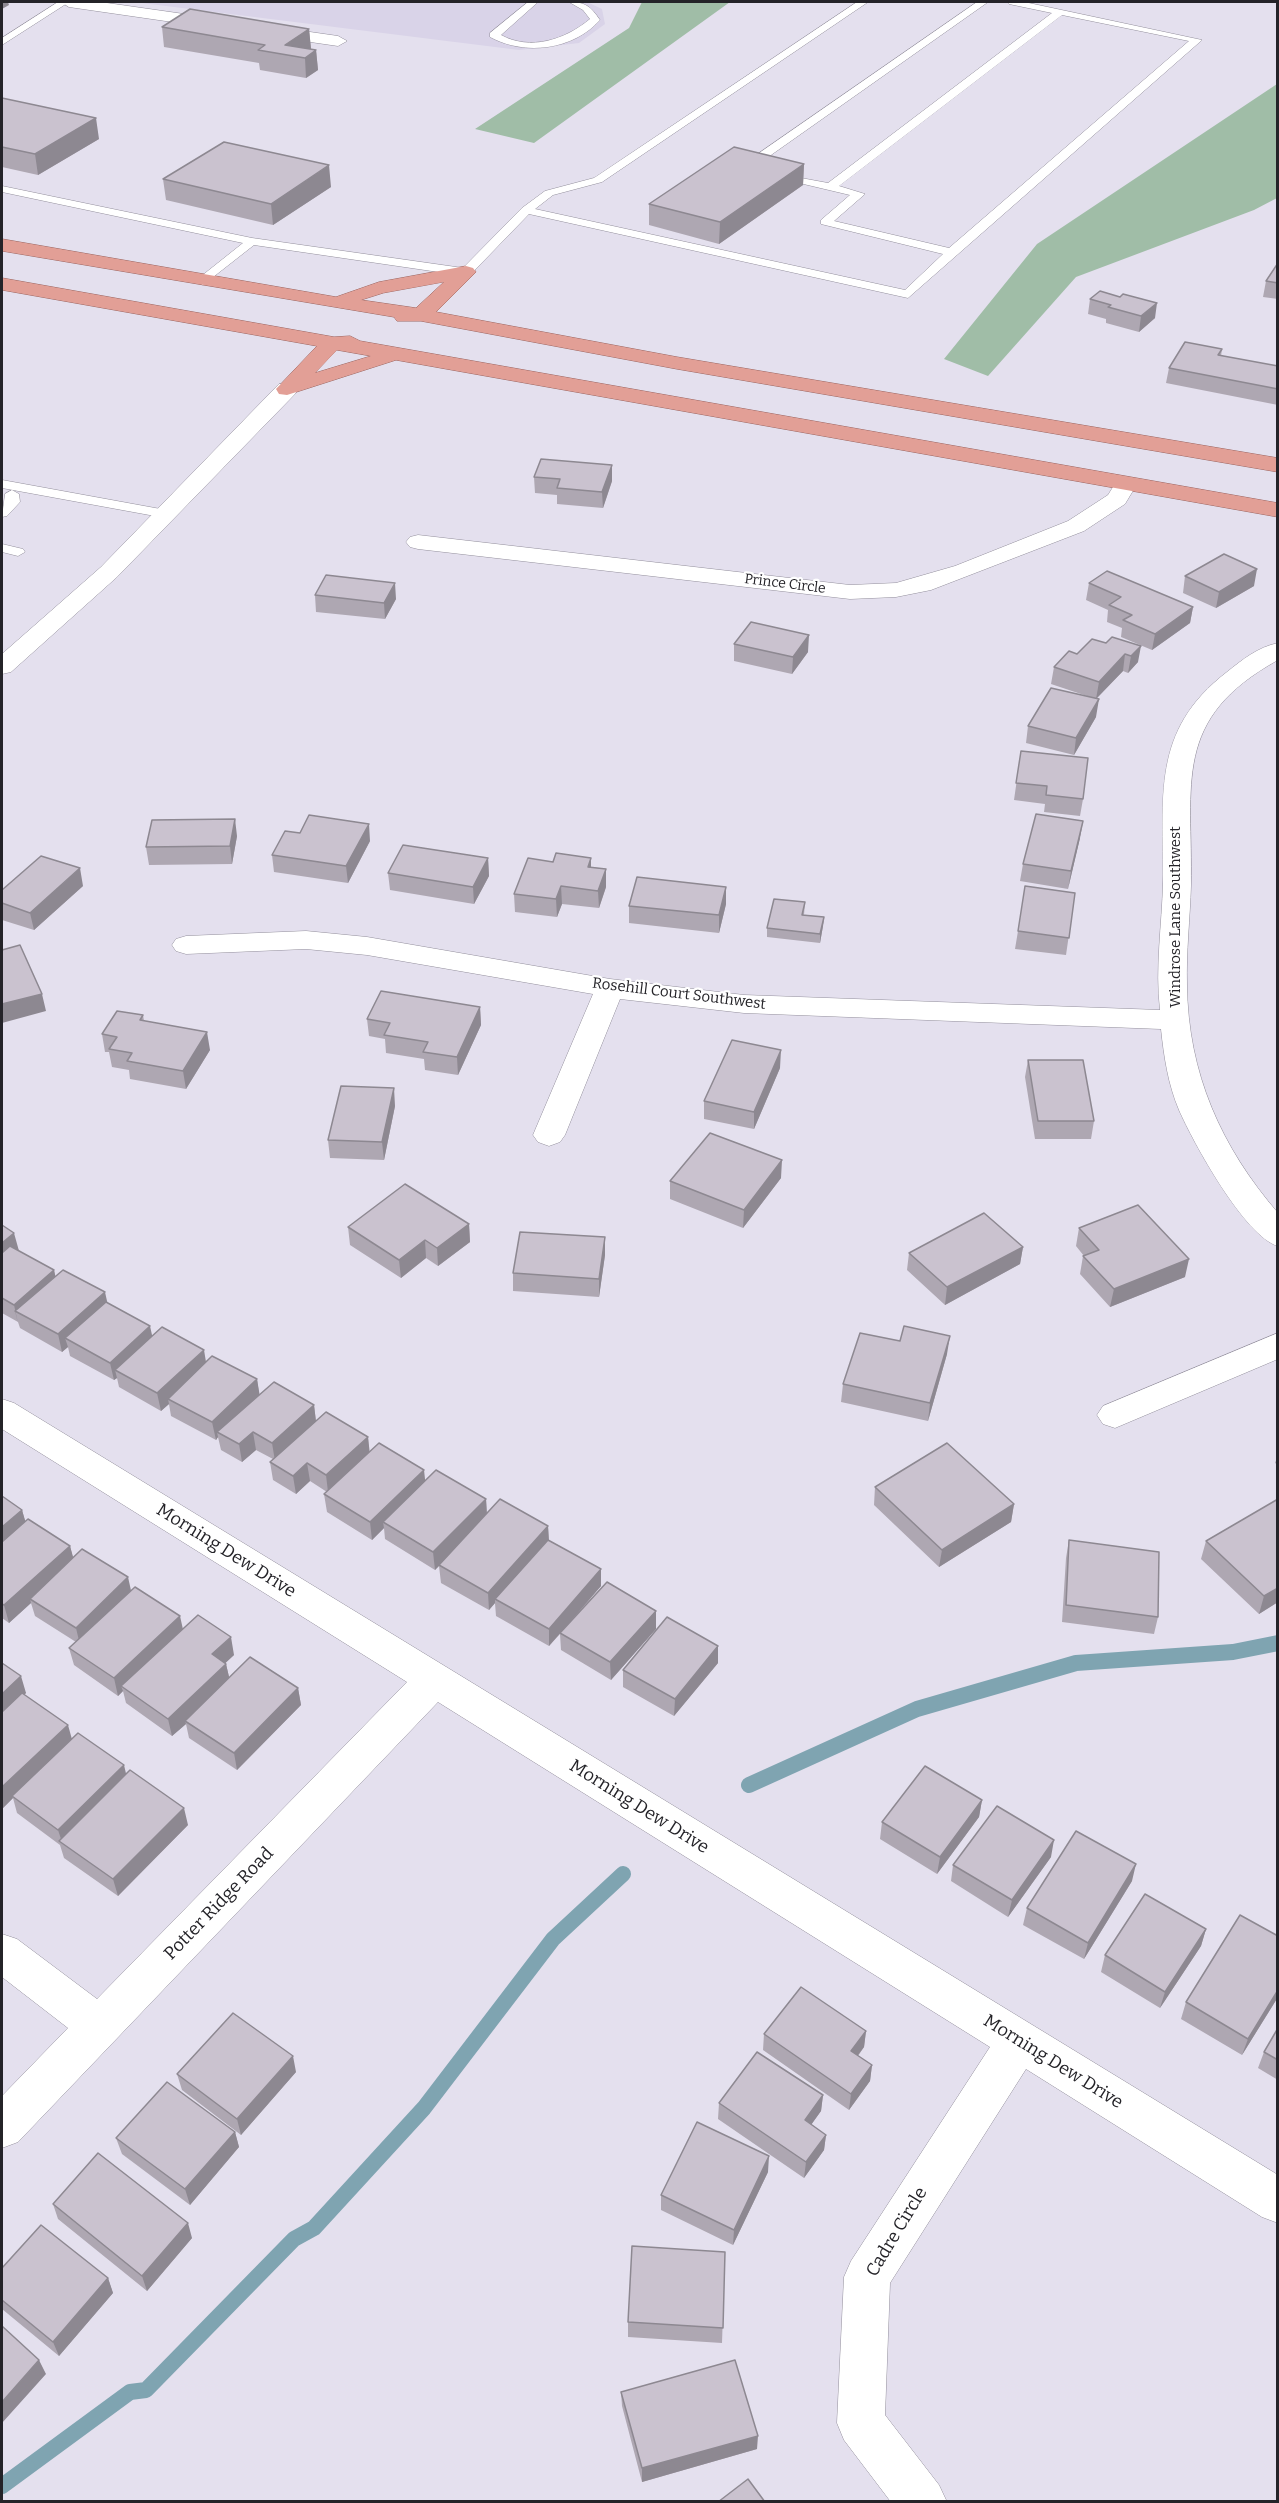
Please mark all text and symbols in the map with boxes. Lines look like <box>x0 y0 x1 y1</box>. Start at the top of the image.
street label: Prince Circle <box>743 571 827 597</box>
street label: Windrose Lane Southwest <box>1167 826 1185 1008</box>
street label: Rosehill Court Southwest <box>591 974 767 1014</box>
street label: Morning Dew Drive <box>152 1499 300 1603</box>
street label: Morning Dew Drive <box>565 1755 713 1859</box>
street label: Potter Ridge Road <box>160 1843 278 1965</box>
street label: Morning Dew Drive <box>979 2010 1127 2114</box>
street label: Cadre Circle <box>862 2183 932 2281</box>

